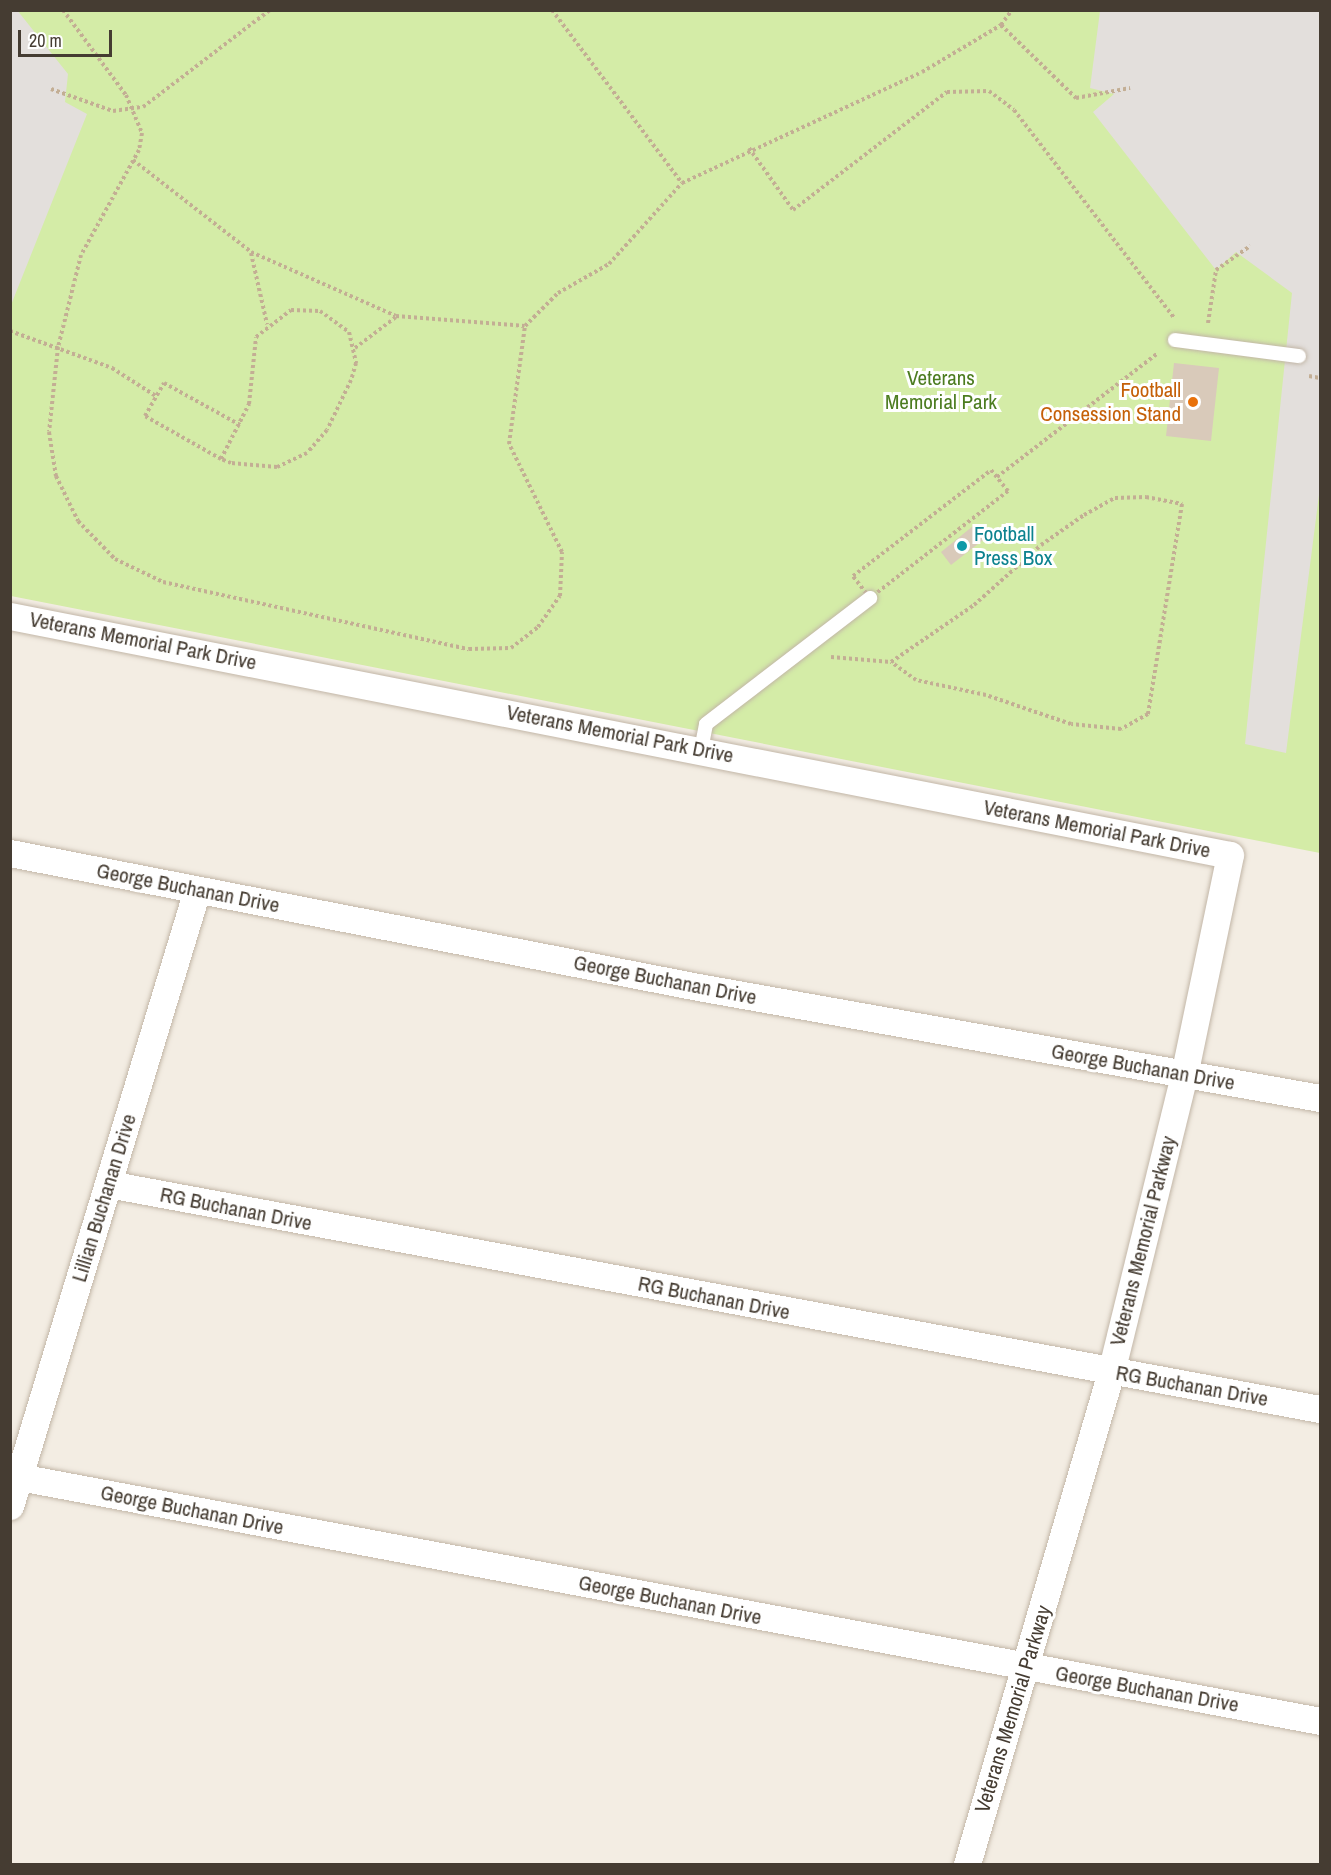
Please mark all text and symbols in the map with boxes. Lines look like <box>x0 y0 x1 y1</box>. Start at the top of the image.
scale bar <box>21 18 116 56</box>
text: 20 m <box>29 28 62 53</box>
park label: Veterans Memorial Park <box>885 365 997 415</box>
place label: Football Consession Stand <box>1040 377 1181 427</box>
marker: Football Consession Stand <box>1186 395 1200 409</box>
place label: Football Press Box <box>974 521 1052 571</box>
marker: Football Press Box <box>955 539 969 553</box>
street label: Veterans Memorial Park Drive <box>27 607 259 675</box>
street label: Veterans Memorial Park Drive <box>504 700 736 768</box>
street label: Veterans Memorial Park Drive <box>981 795 1213 863</box>
street label: George Buchanan Drive <box>94 858 282 918</box>
street label: George Buchanan Drive <box>571 950 759 1010</box>
street label: George Buchanan Drive <box>1049 1038 1237 1096</box>
street label: Lillian Buchanan Drive <box>66 1111 142 1285</box>
street label: Veterans Memorial Parkway <box>1105 1133 1181 1349</box>
street label: RG Buchanan Drive <box>158 1182 314 1236</box>
street label: RG Buchanan Drive <box>636 1271 792 1325</box>
street label: RG Buchanan Drive <box>1114 1360 1270 1412</box>
street label: George Buchanan Drive <box>98 1480 286 1540</box>
street label: George Buchanan Drive <box>576 1570 764 1630</box>
street label: Veterans Memorial Parkway <box>969 1602 1057 1816</box>
street label: George Buchanan Drive <box>1053 1660 1241 1718</box>

